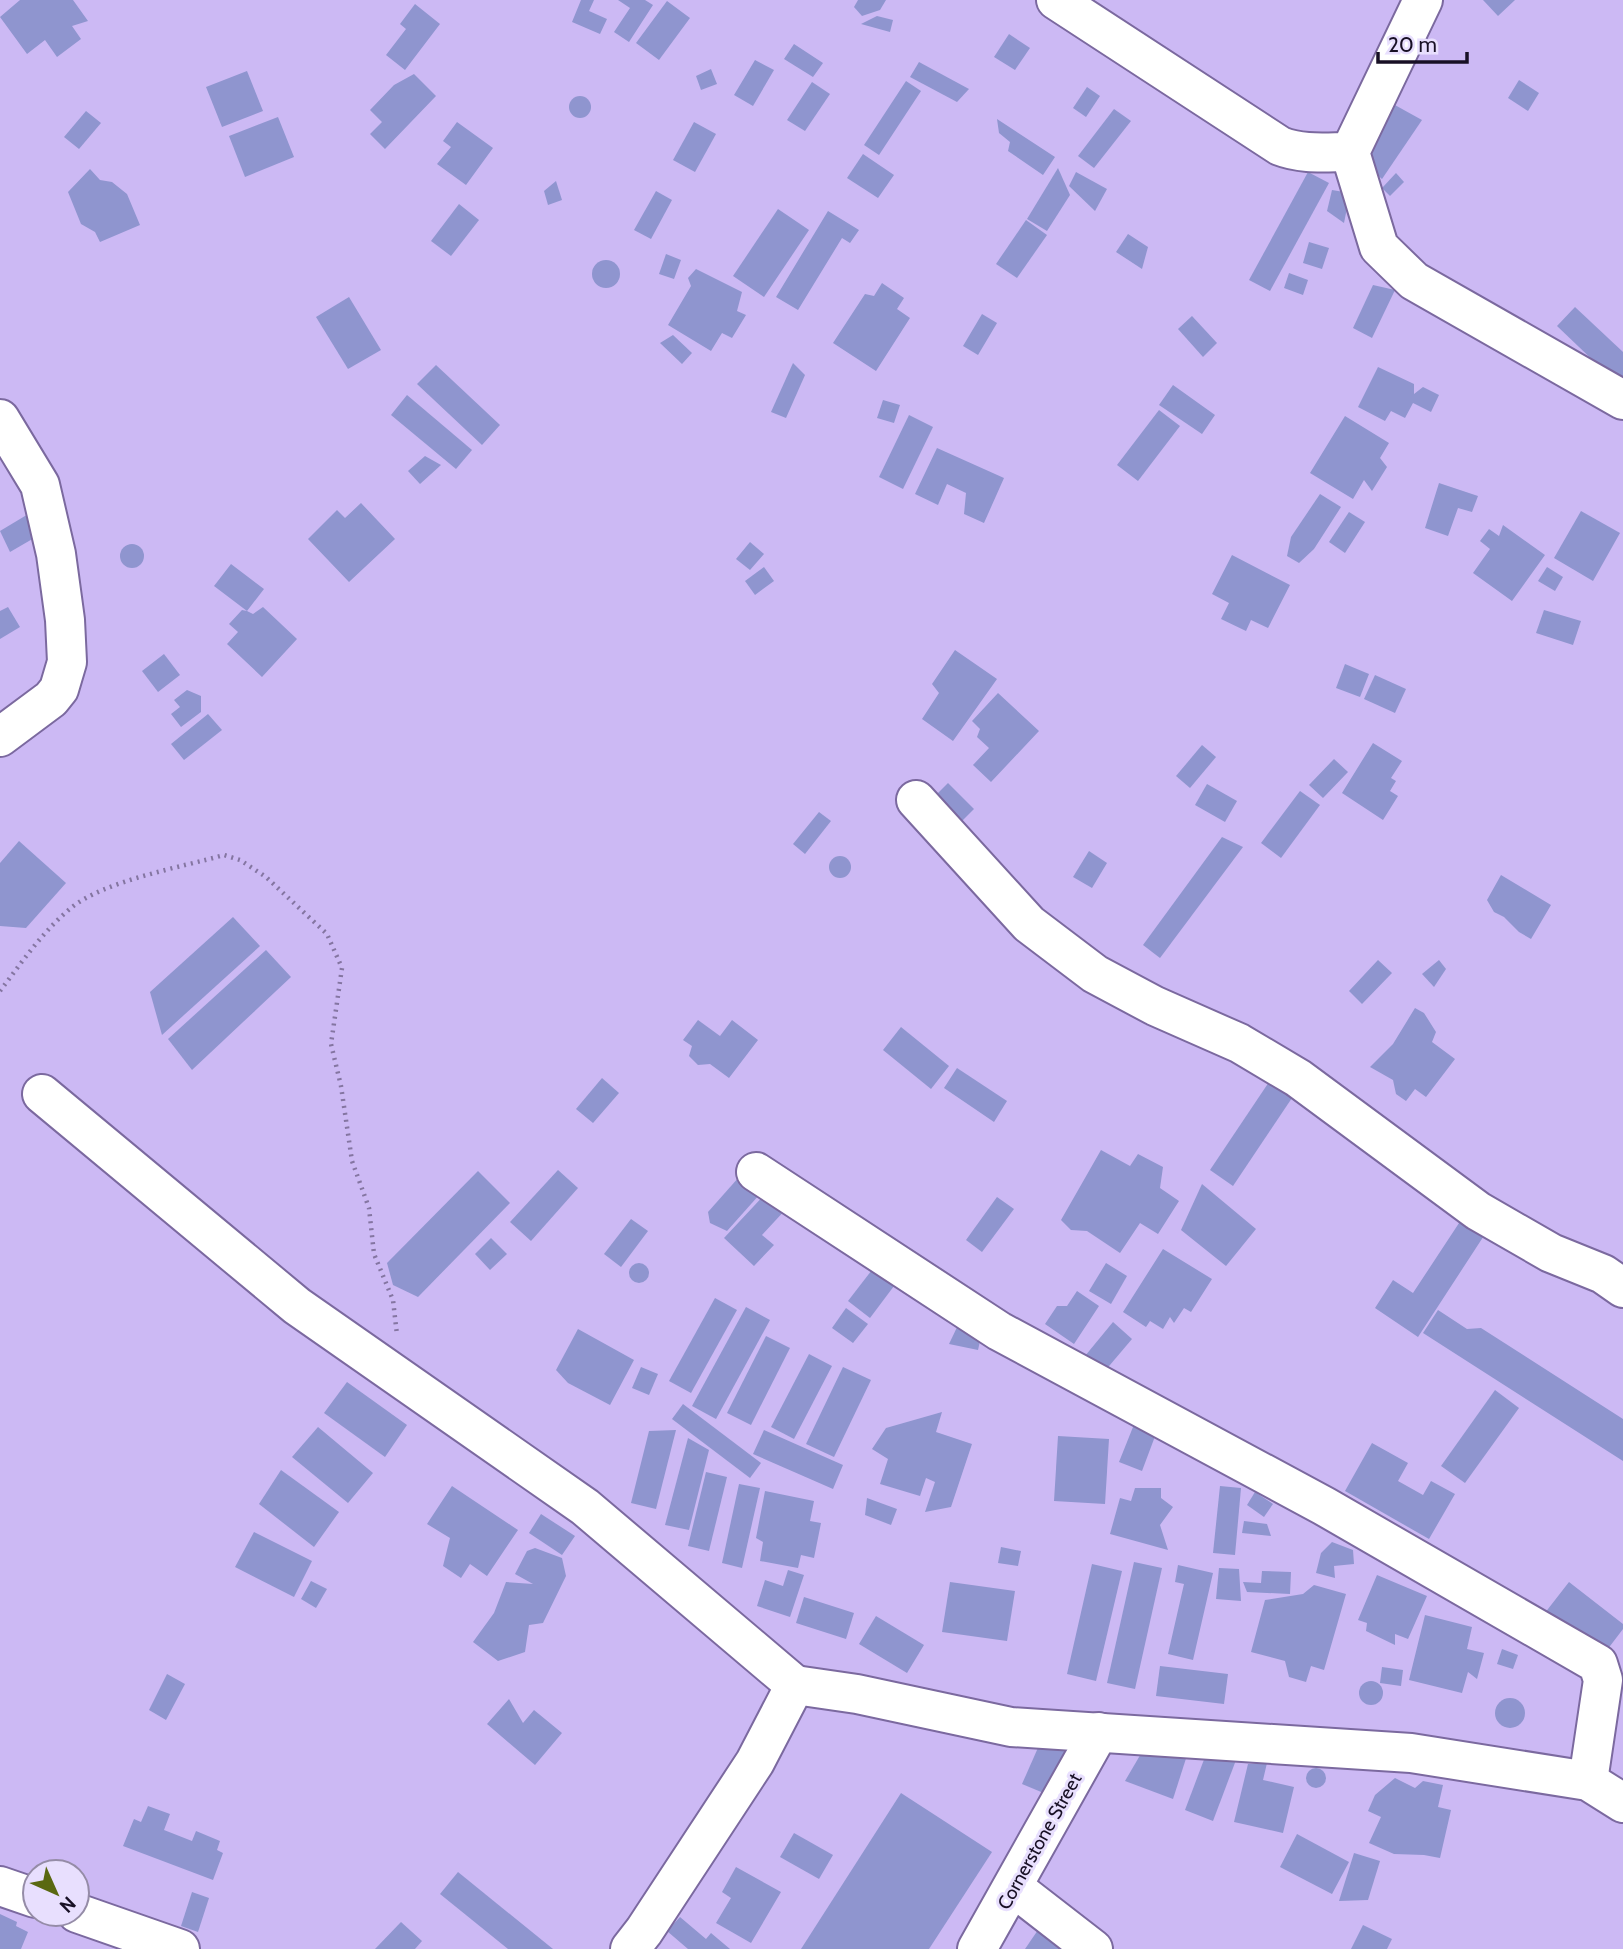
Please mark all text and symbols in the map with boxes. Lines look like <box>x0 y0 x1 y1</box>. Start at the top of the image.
scale bar <box>1378 21 1467 65</box>
text: 20 m <box>1388 32 1437 57</box>
street label: Cornerstone Street <box>992 1769 1087 1913</box>
north arrow <box>21 1858 91 1928</box>
text: N <box>55 1892 81 1918</box>

